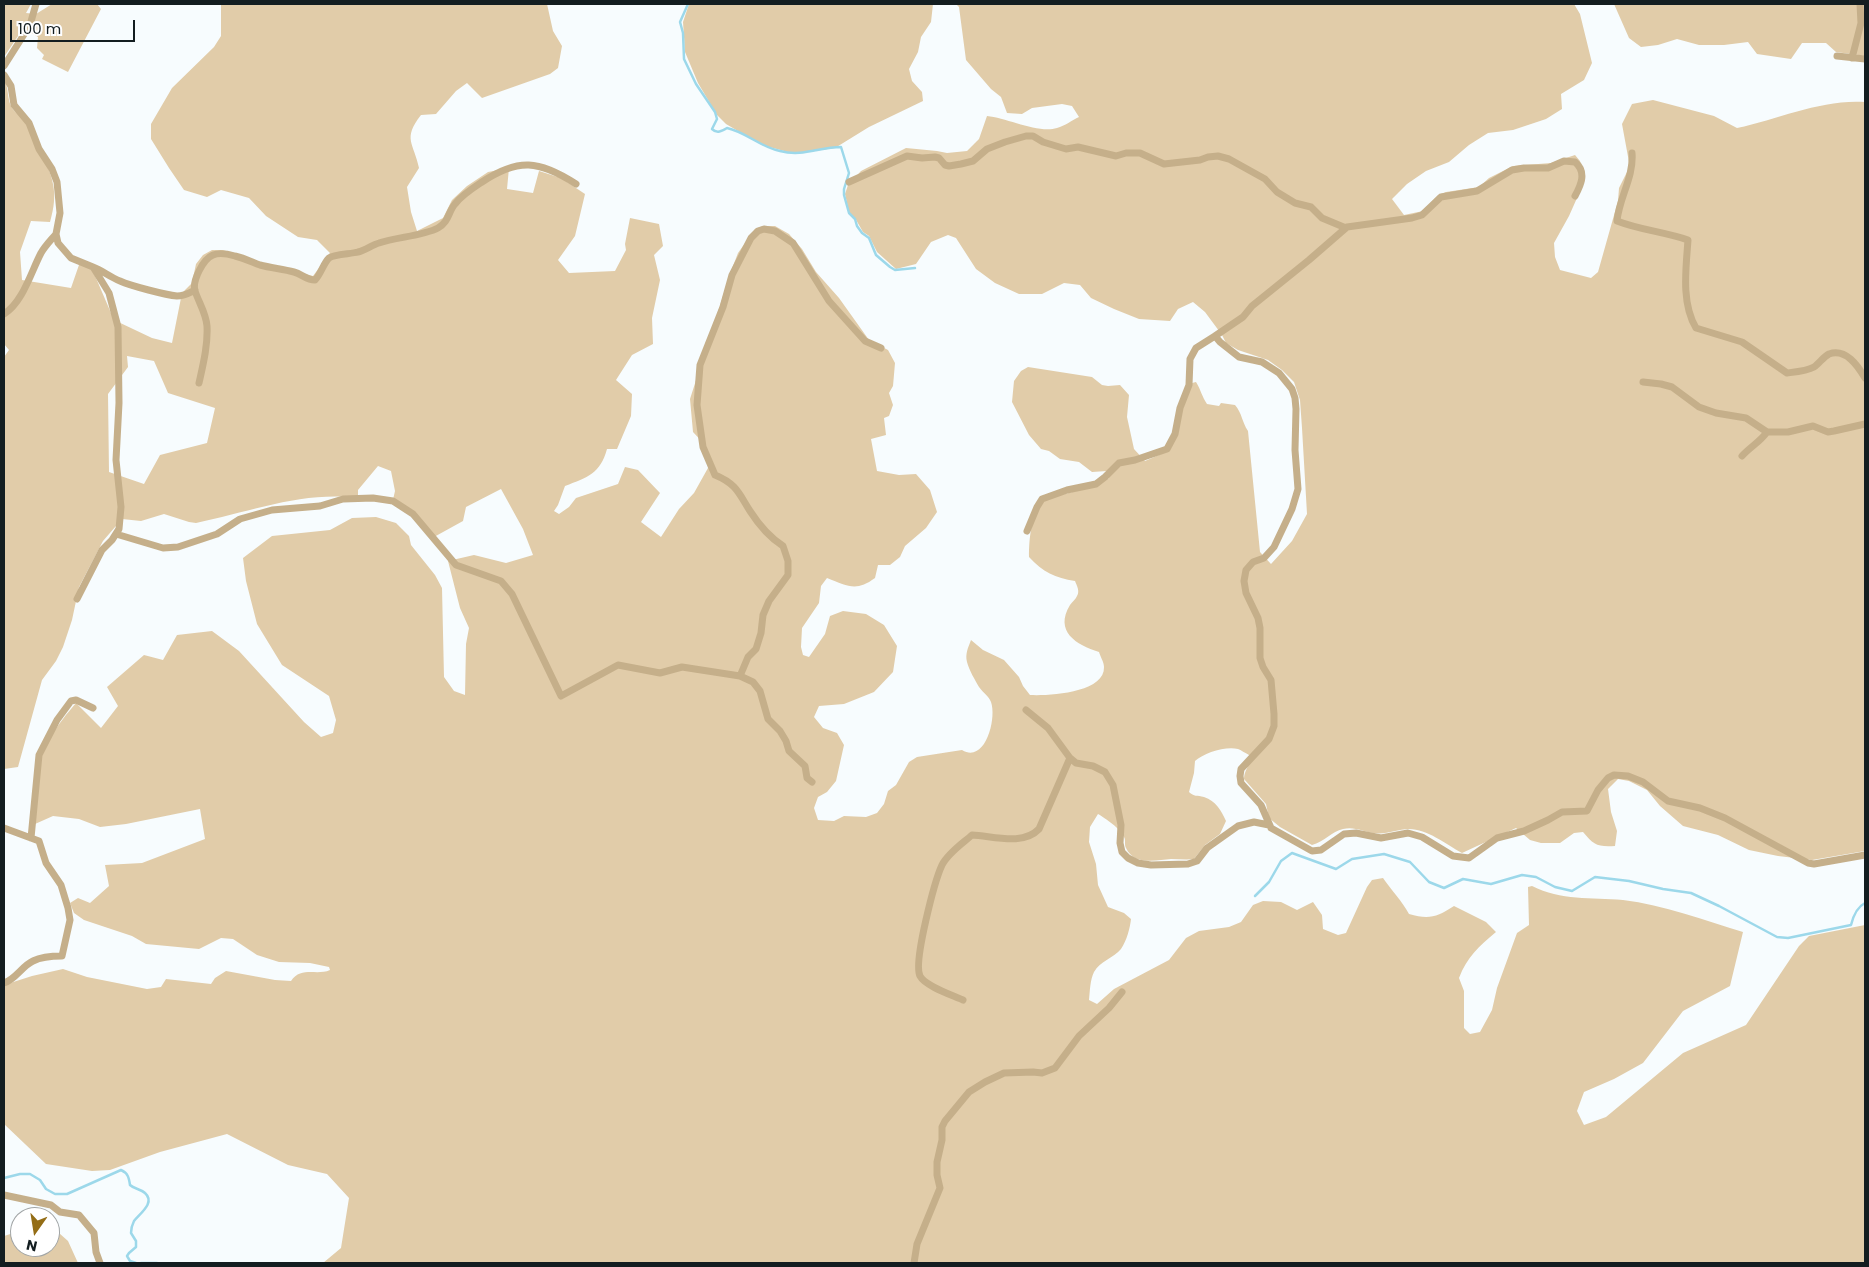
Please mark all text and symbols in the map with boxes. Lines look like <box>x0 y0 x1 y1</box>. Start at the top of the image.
scale bar <box>12 10 138 42</box>
text: 100 m <box>18 18 61 39</box>
north arrow <box>10 1207 60 1257</box>
text: N <box>24 1235 39 1257</box>

